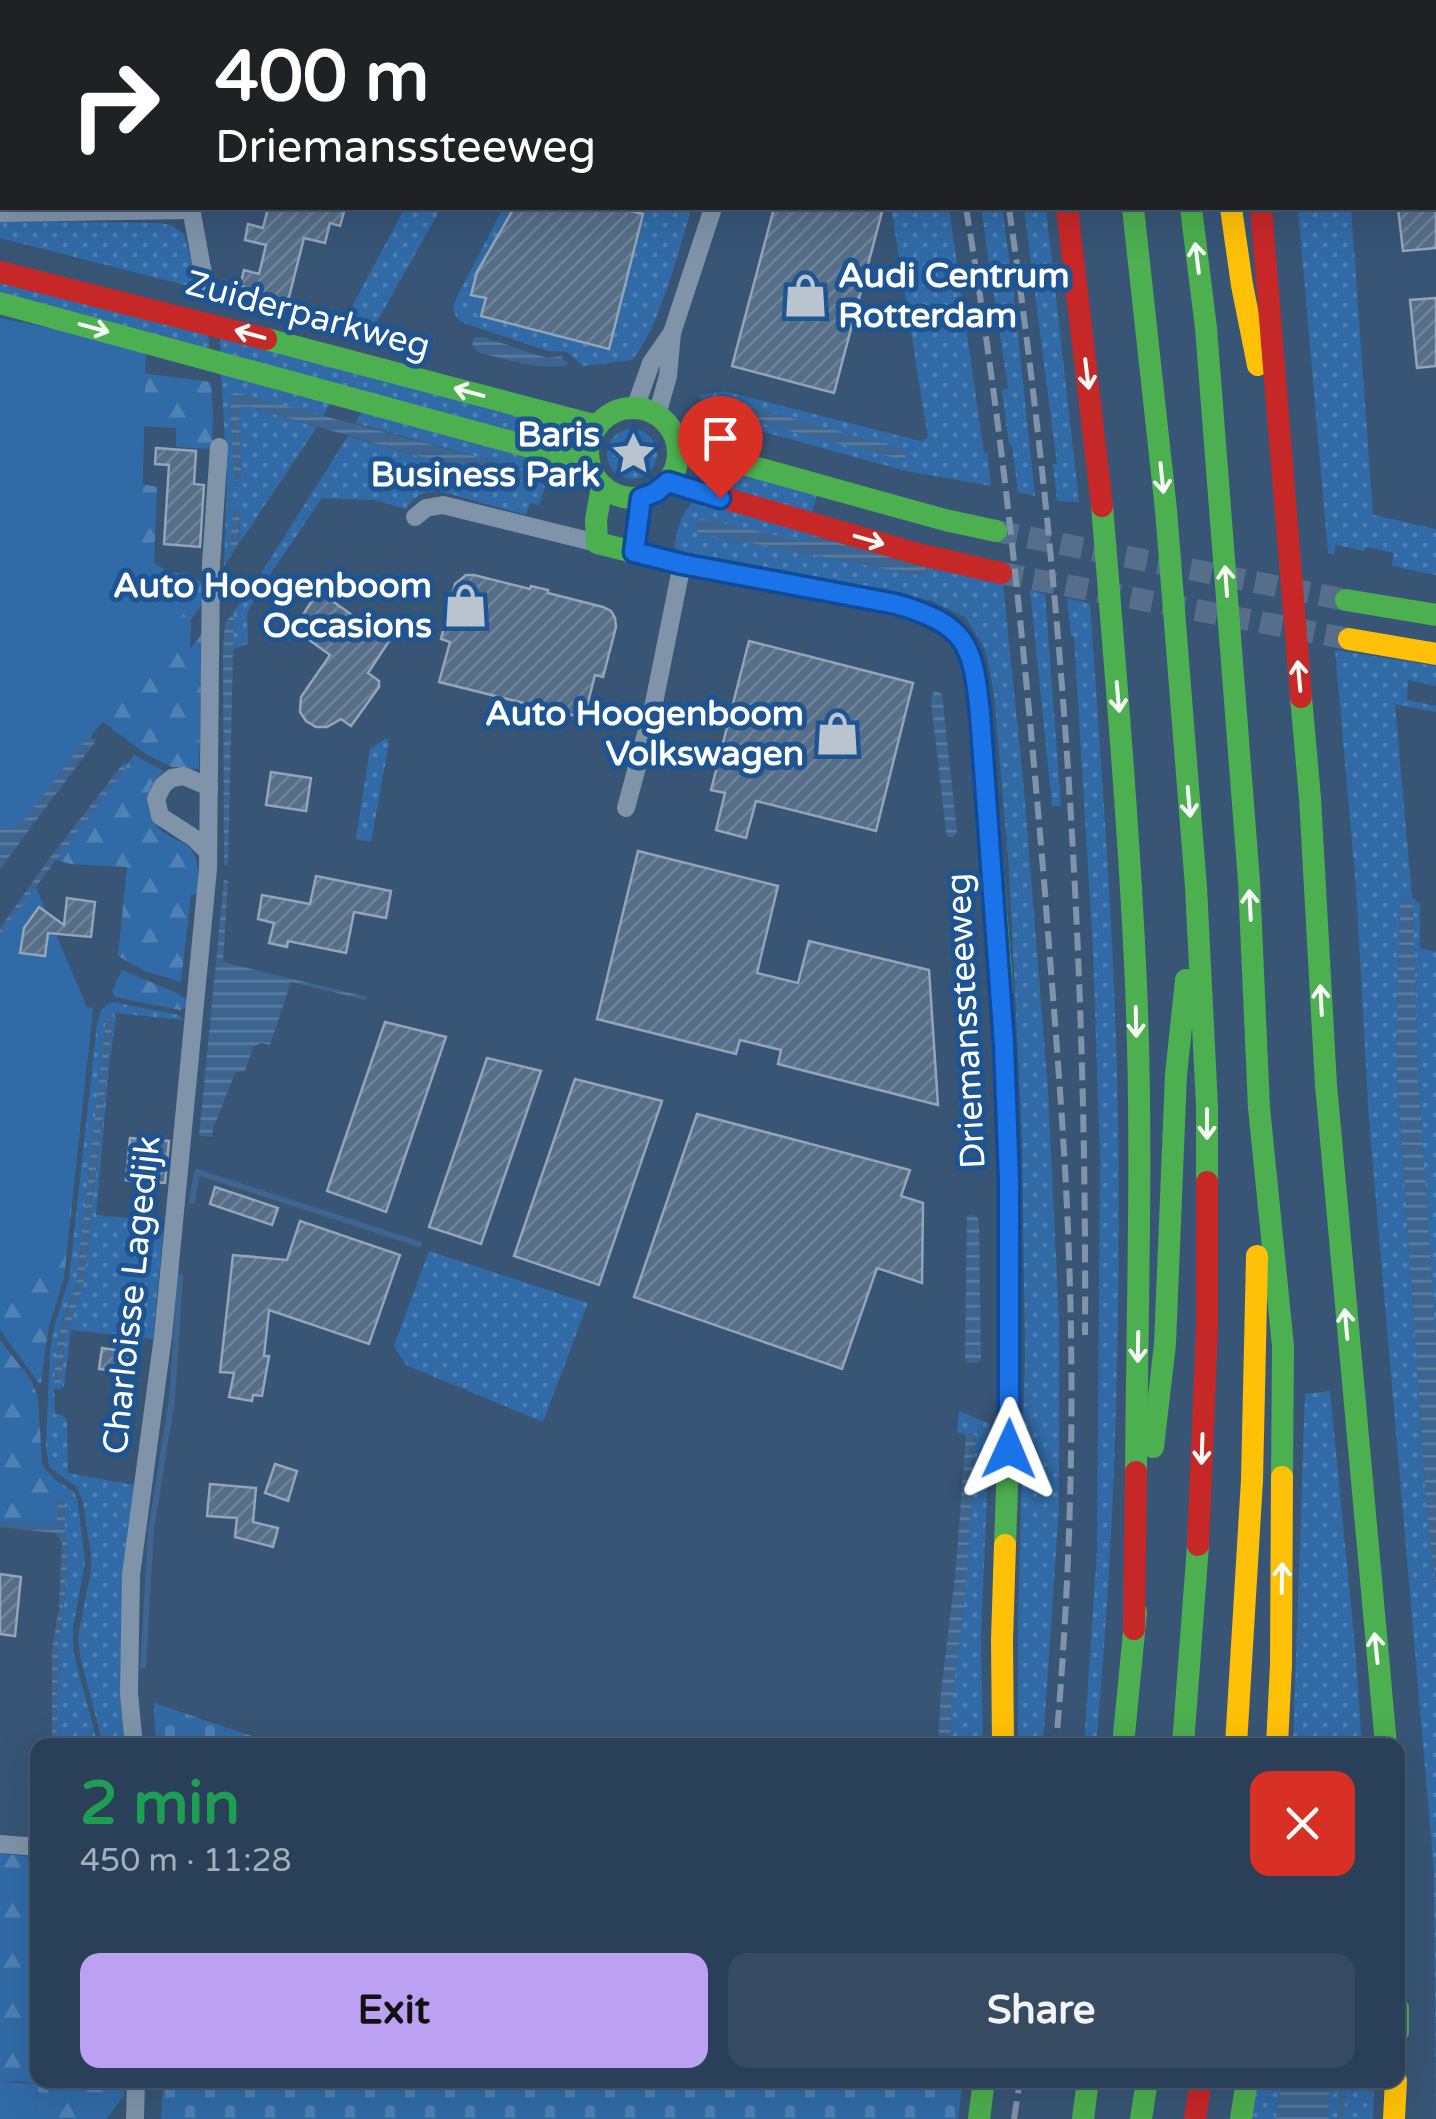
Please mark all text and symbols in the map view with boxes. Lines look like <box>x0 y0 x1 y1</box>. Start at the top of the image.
text: 400 m <box>215 36 429 120</box>
icon: right <box>50 40 180 170</box>
text: Driemanssteeweg <box>215 121 596 175</box>
one-way arrow <box>1187 242 1206 274</box>
place label: Audi Centrum Rotterdam <box>838 255 1070 337</box>
street label: Zuiderparkweg <box>181 262 435 368</box>
shop icon: Audi Centrum Rotterdam <box>781 271 829 319</box>
one-way arrow <box>78 320 109 338</box>
one-way arrow <box>235 324 266 343</box>
one-way arrow <box>1078 357 1097 389</box>
one-way arrow <box>454 381 485 400</box>
pin <box>678 396 763 499</box>
icon: arrive <box>693 411 748 466</box>
place label: Baris Business Park <box>371 414 600 496</box>
place icon: Baris Business Park <box>609 430 657 478</box>
one-way arrow <box>1153 462 1172 494</box>
one-way arrow <box>853 532 884 550</box>
place label: Auto Hoogenboom Occasions <box>113 565 432 647</box>
one-way arrow <box>1216 566 1235 598</box>
shop icon: Auto Hoogenboom Occasions <box>441 581 489 629</box>
one-way arrow <box>1289 661 1308 693</box>
one-way arrow <box>1109 681 1128 713</box>
place label: Auto Hoogenboom Volkswagen <box>485 693 804 775</box>
shop icon: Auto Hoogenboom Volkswagen <box>813 709 861 757</box>
one-way arrow <box>1180 786 1199 818</box>
street label: Driemanssteeweg <box>937 872 995 1170</box>
one-way arrow <box>1241 890 1260 922</box>
one-way arrow <box>1311 985 1330 1017</box>
one-way arrow <box>1127 1005 1146 1037</box>
one-way arrow <box>1198 1108 1216 1140</box>
street label: Charloisse Lagedijk <box>94 1134 170 1457</box>
one-way arrow <box>1337 1309 1356 1341</box>
one-way arrow <box>1128 1330 1147 1362</box>
position arrow <box>957 1397 1061 1501</box>
one-way arrow <box>1192 1433 1211 1465</box>
one-way arrow <box>1272 1562 1292 1594</box>
one-way arrow <box>1367 1632 1386 1665</box>
text: 2 min <box>80 1768 240 1840</box>
button: close <box>1250 1771 1355 1876</box>
text: 450 m · 11:28 <box>80 1842 292 1880</box>
button: Exit <box>80 1953 708 2068</box>
button: Share <box>728 1953 1355 2068</box>

